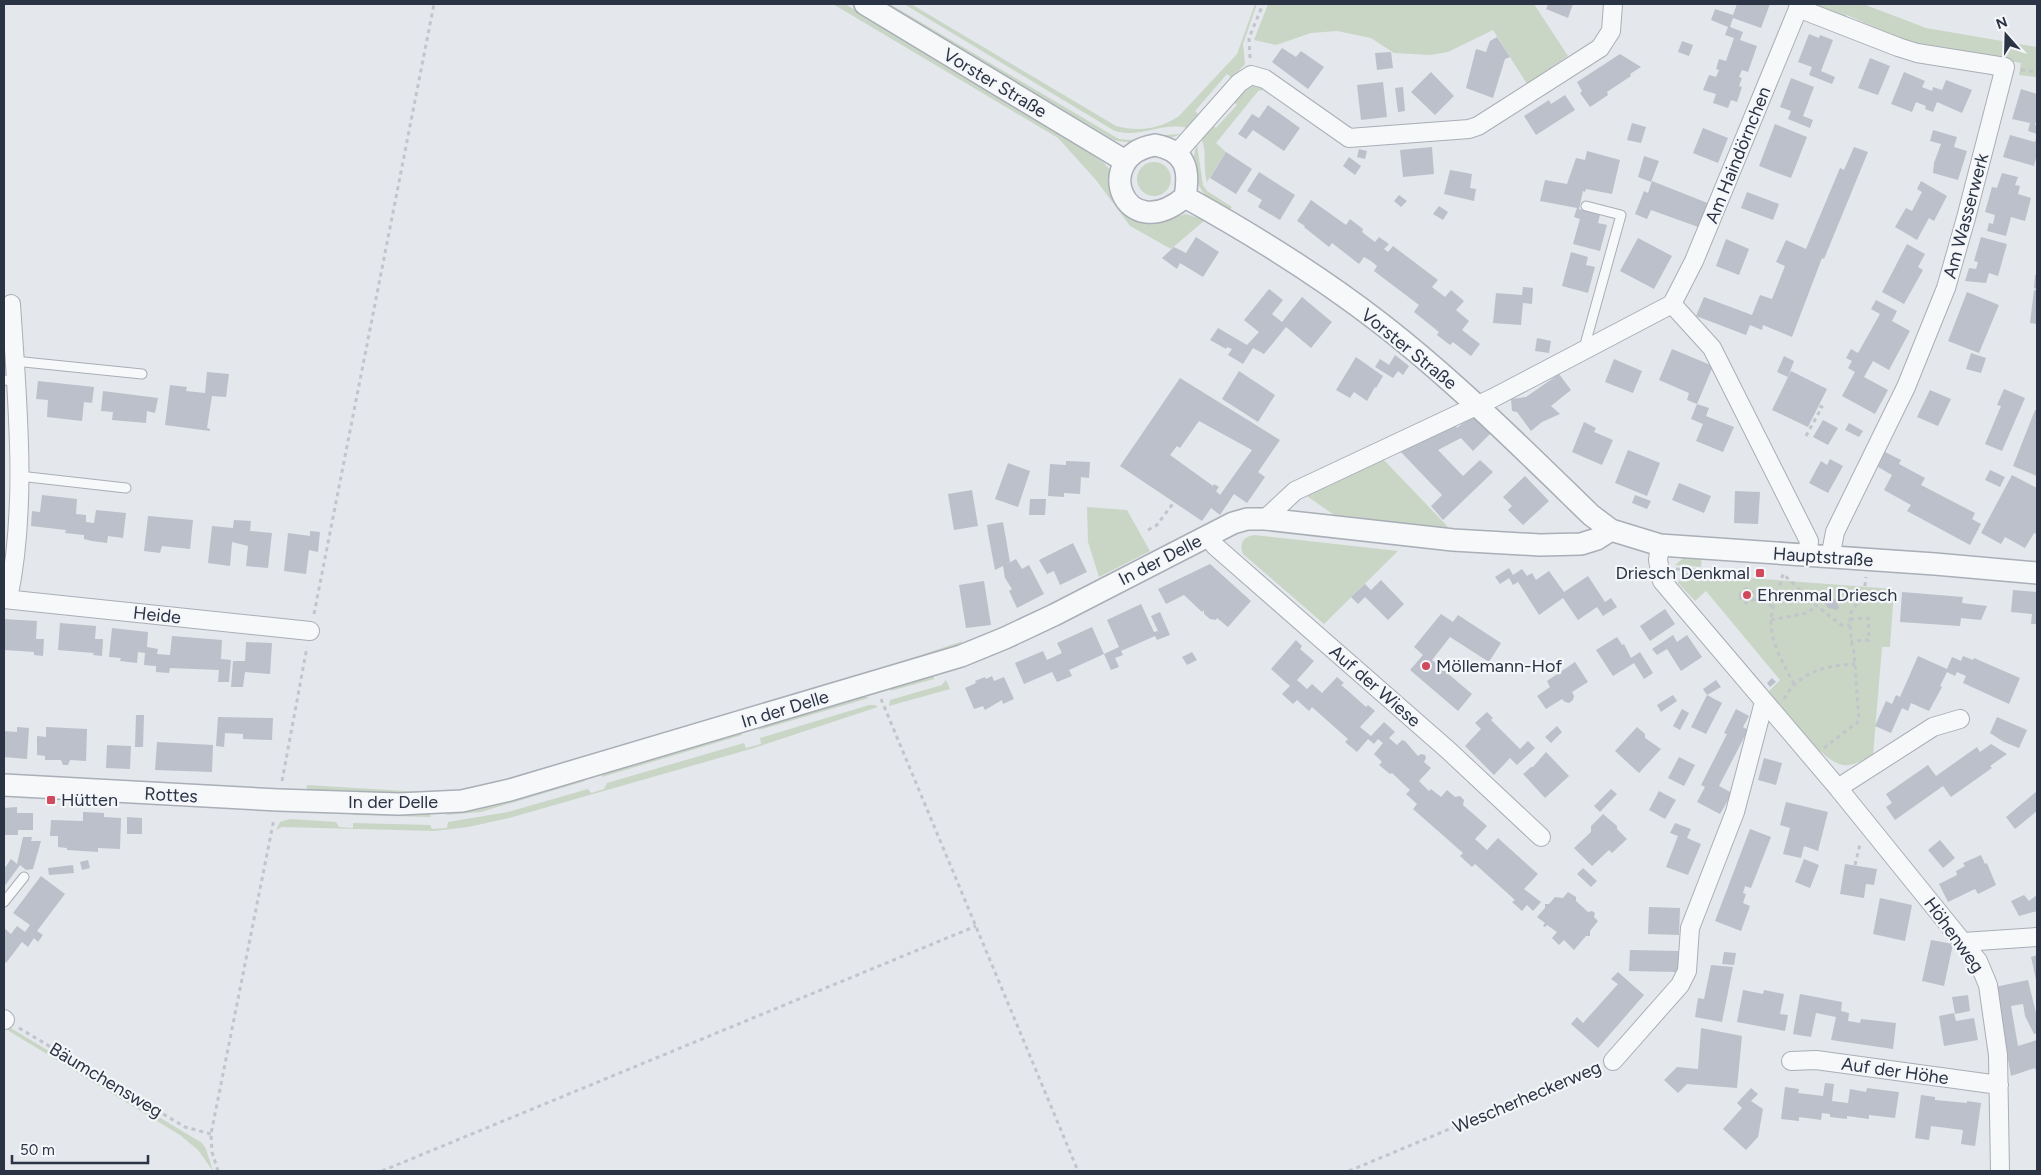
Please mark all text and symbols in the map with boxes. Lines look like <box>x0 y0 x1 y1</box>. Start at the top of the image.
north arrow <box>1981 10 2031 60</box>
text: N <box>1994 13 2010 33</box>
street label: Vorster Straße <box>939 43 1051 123</box>
street label: Am Haindörnchen <box>1701 83 1775 227</box>
street label: Am Wasserwerk <box>1939 151 1993 281</box>
street label: Vorster Straße <box>1357 304 1461 394</box>
street label: In der Delle <box>1115 530 1205 590</box>
street label: Hauptstraße <box>1772 543 1874 571</box>
place label: Driesch Denkmal <box>1615 562 1750 584</box>
marker: Driesch Denkmal <box>1754 567 1766 579</box>
place label: Ehrenmal Driesch <box>1757 584 1897 606</box>
marker: Ehrenmal Driesch <box>1741 589 1753 601</box>
street label: Heide <box>132 602 182 628</box>
street label: Auf der Wiese <box>1325 640 1425 732</box>
place label: Möllemann-Hof <box>1436 655 1562 677</box>
marker: Möllemann-Hof <box>1420 660 1432 672</box>
street label: In der Delle <box>739 685 832 733</box>
street label: Rottes <box>144 783 198 807</box>
place label: Hütten <box>61 789 118 811</box>
street label: In der Delle <box>348 791 438 813</box>
marker: Hütten <box>45 794 57 806</box>
street label: Höhenweg <box>1919 893 1989 977</box>
street label: Bäumchensweg <box>46 1038 166 1122</box>
street label: Auf der Höhe <box>1840 1053 1950 1089</box>
street label: Wescherheckerweg <box>1450 1056 1604 1138</box>
scale bar <box>12 1132 149 1164</box>
text: 50 m <box>20 1141 55 1159</box>

